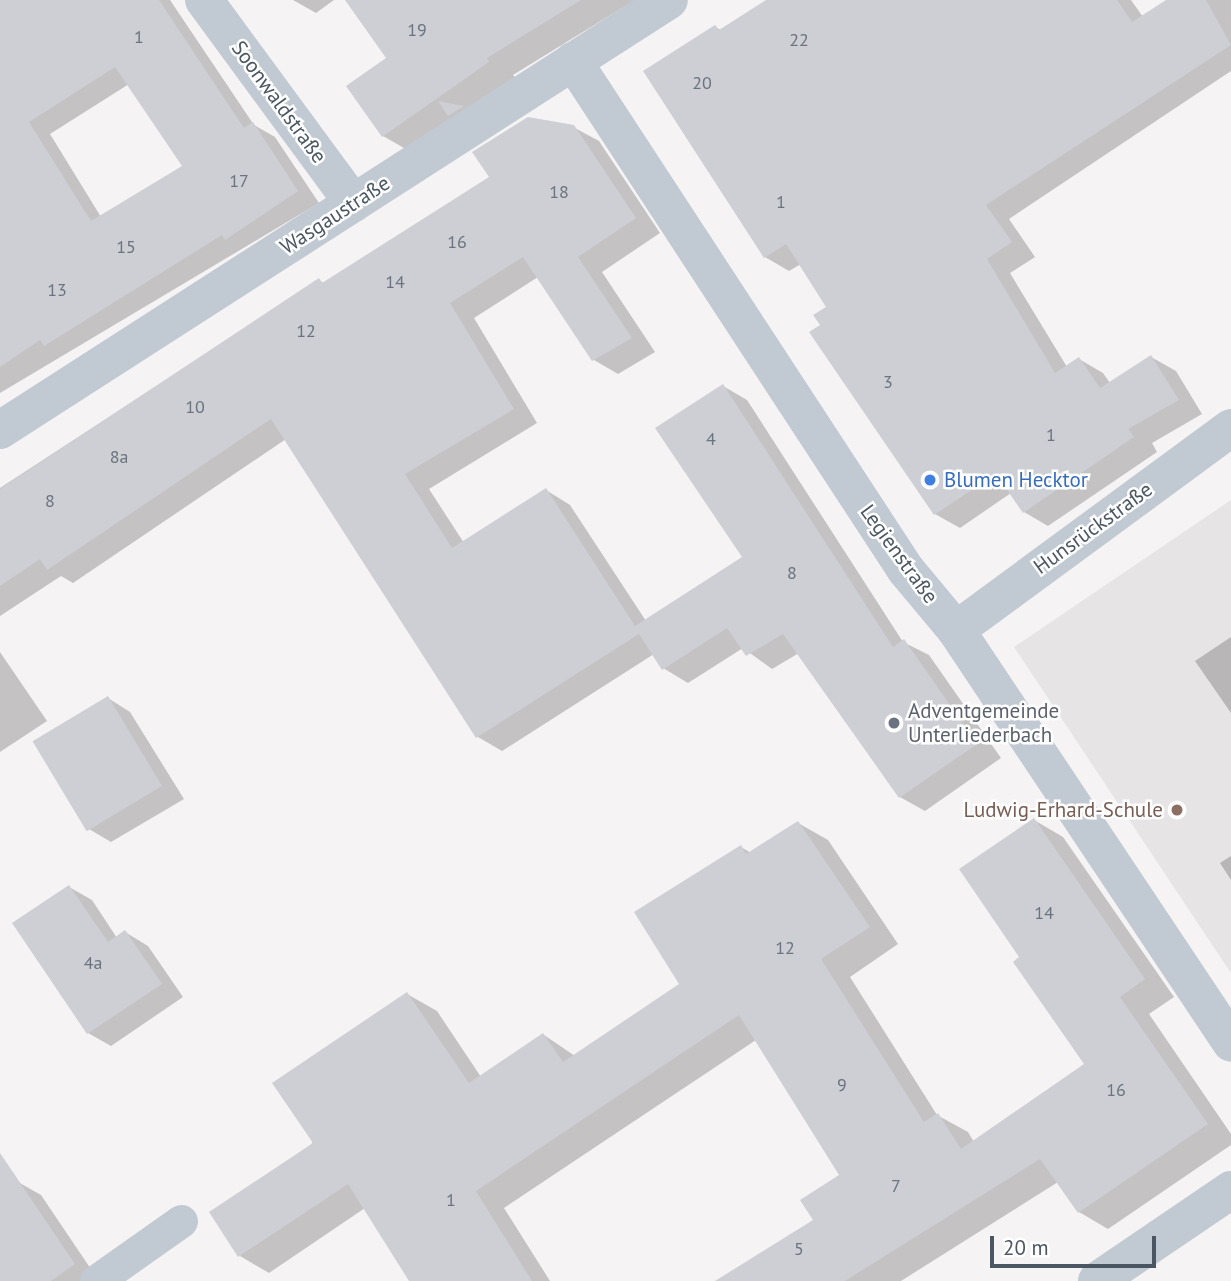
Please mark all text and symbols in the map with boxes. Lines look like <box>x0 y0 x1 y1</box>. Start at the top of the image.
house number: 19 <box>407 19 427 41</box>
house number: 1 <box>134 26 144 48</box>
house number: 22 <box>789 29 809 51</box>
street label: Soonwaldstraße <box>226 36 332 168</box>
house number: 20 <box>692 72 712 94</box>
house number: 17 <box>229 170 249 192</box>
street label: Wasgaustraße <box>276 170 394 260</box>
house number: 18 <box>549 181 569 203</box>
house number: 1 <box>776 191 786 213</box>
house number: 16 <box>447 231 467 253</box>
house number: 15 <box>116 236 136 258</box>
house number: 14 <box>385 271 405 293</box>
house number: 13 <box>47 279 67 301</box>
house number: 12 <box>296 320 316 342</box>
house number: 3 <box>883 371 893 393</box>
house number: 10 <box>185 396 205 418</box>
house number: 1 <box>1046 424 1056 446</box>
house number: 4 <box>706 428 716 450</box>
house number: 8a <box>110 446 128 468</box>
place label: Blumen Hecktor <box>944 467 1088 493</box>
marker: Blumen Hecktor <box>922 472 938 488</box>
street label: Hunsrückstraße <box>1029 477 1157 579</box>
house number: 8 <box>45 490 55 512</box>
street label: Legienstraße <box>855 500 943 608</box>
house number: 8 <box>787 562 797 584</box>
place label: Adventgemeinde Unterliederbach <box>908 698 1059 748</box>
marker: Adventgemeinde Unterliederbach <box>886 715 902 731</box>
place label: Ludwig-Erhard-Schule <box>964 797 1163 823</box>
marker: Ludwig-Erhard-Schule <box>1169 802 1185 818</box>
house number: 14 <box>1034 902 1054 924</box>
house number: 12 <box>775 937 795 959</box>
house number: 4a <box>84 952 102 974</box>
house number: 9 <box>837 1074 847 1096</box>
house number: 16 <box>1106 1079 1126 1101</box>
house number: 7 <box>891 1175 901 1197</box>
house number: 1 <box>446 1189 456 1211</box>
scale bar <box>993 1222 1159 1266</box>
text: 20 m <box>1003 1234 1049 1261</box>
house number: 5 <box>794 1238 804 1260</box>

